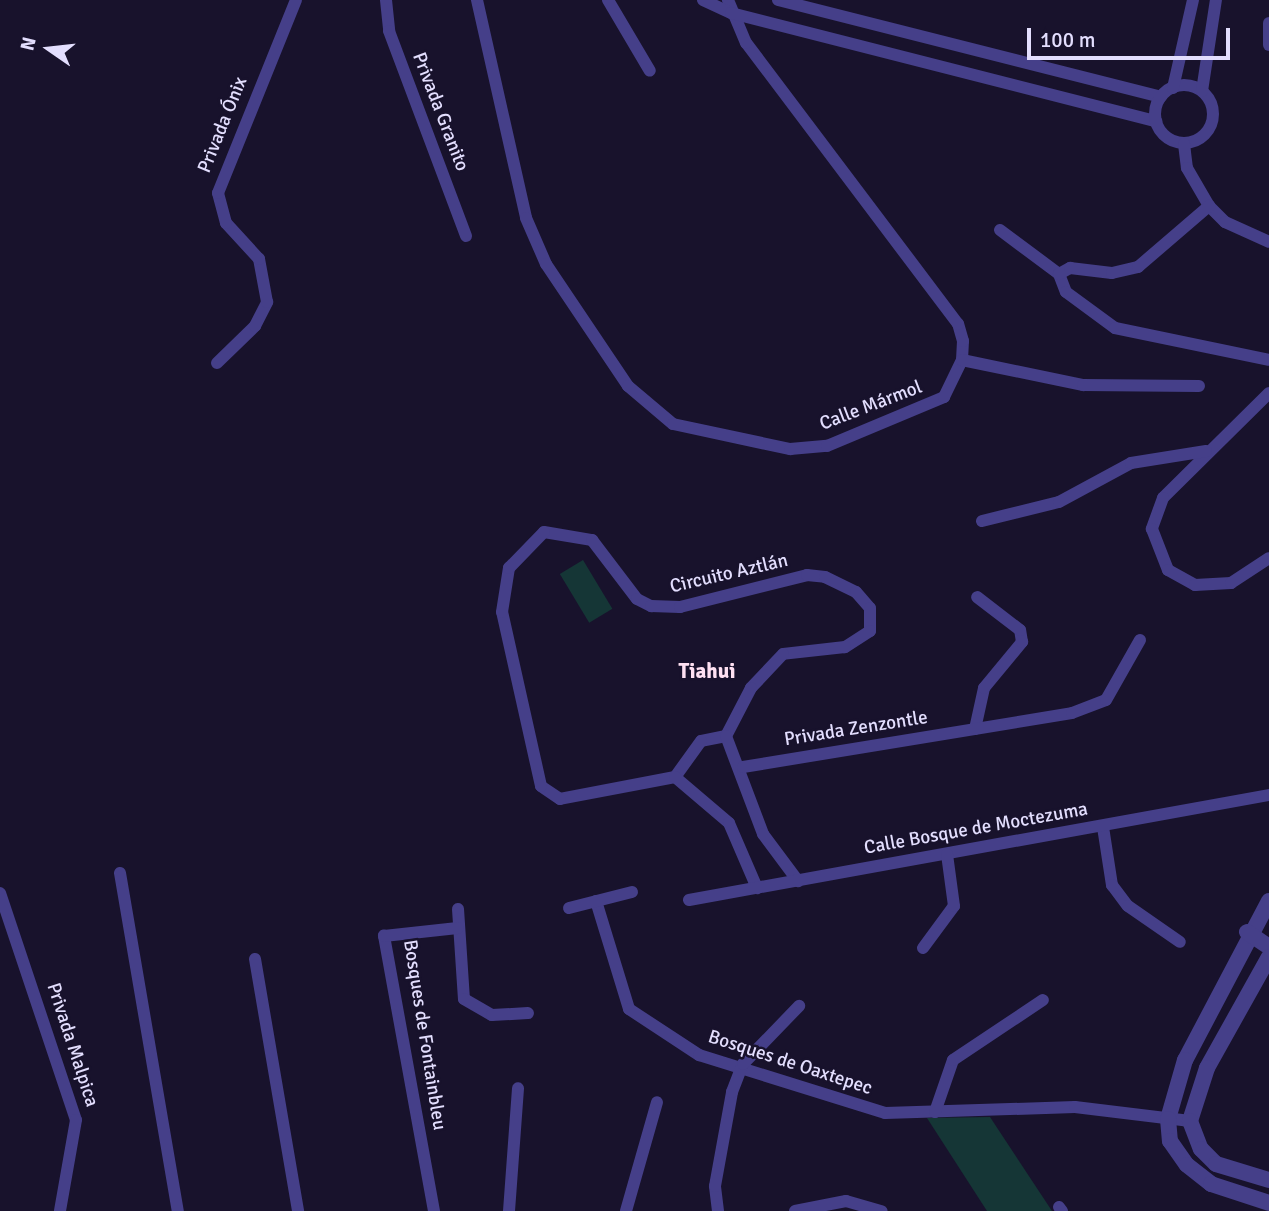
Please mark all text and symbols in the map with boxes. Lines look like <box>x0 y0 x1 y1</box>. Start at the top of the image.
north arrow <box>14 14 84 84</box>
scale bar <box>1031 14 1234 58</box>
text: 100 m <box>1040 27 1095 53</box>
text: N <box>15 35 42 53</box>
street label: Privada Granito <box>407 49 473 175</box>
street label: Privada Ónix <box>193 74 253 176</box>
street label: Calle Mármol <box>817 376 925 436</box>
street label: Circuito Aztlán <box>668 549 790 599</box>
district label: Tiahui <box>679 658 735 684</box>
street label: Privada Zenzontle <box>783 706 929 752</box>
street label: Calle Bosque de Moctezuma <box>862 798 1090 860</box>
street label: Bosques de Fontainbleu <box>398 938 450 1132</box>
street label: Privada Malpica <box>41 980 103 1110</box>
street label: Bosques de Oaxtepec <box>705 1026 875 1100</box>

